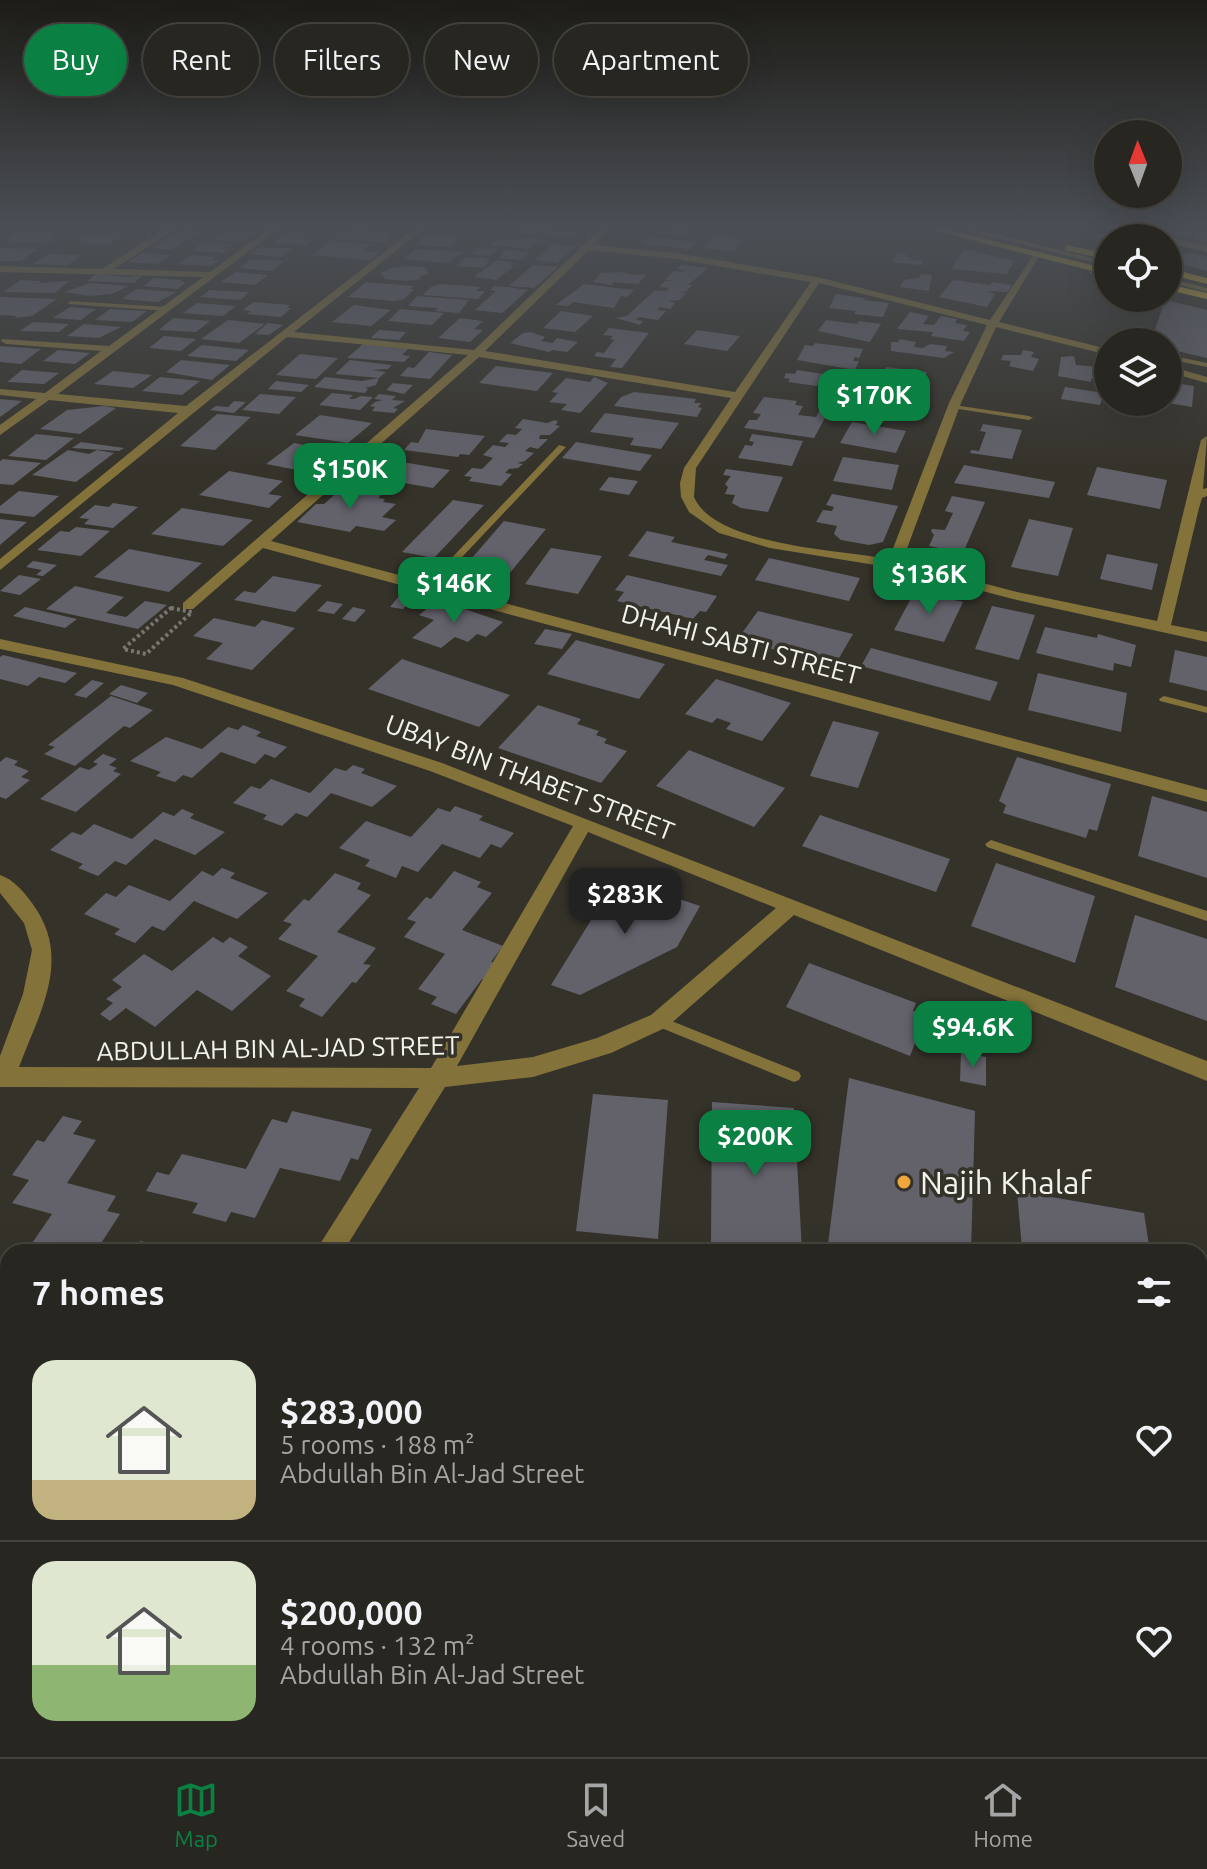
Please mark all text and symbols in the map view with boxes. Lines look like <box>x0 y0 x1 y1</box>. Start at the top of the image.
chip: Buy <box>24 24 127 96</box>
chip: Rent <box>143 24 259 96</box>
chip: Filters <box>275 24 409 96</box>
chip: New <box>425 24 538 96</box>
chip: Apartment <box>554 24 748 96</box>
north arrow <box>1094 120 1182 208</box>
map controls <box>1094 120 1182 416</box>
button: locate <box>1094 224 1182 312</box>
button: layers <box>1094 328 1182 416</box>
pin: $170K <box>818 369 930 437</box>
text: $170K <box>836 380 912 409</box>
pin: $150K <box>294 443 406 511</box>
text: $150K <box>312 454 388 483</box>
pin: $136K <box>873 548 985 616</box>
pin: $146K <box>398 557 510 625</box>
text: $136K <box>891 559 967 588</box>
text: $146K <box>416 568 492 597</box>
street label: DHAHI SABTI STREET <box>618 598 864 690</box>
street label: UBAY BIN THABET STREET <box>382 708 678 846</box>
pin: $283K <box>569 868 681 936</box>
text: $283K <box>587 879 663 908</box>
pin: $94.6K <box>908 1001 1038 1069</box>
text: $94.6K <box>932 1012 1014 1041</box>
street label: ABDULLAH BIN AL-JAD STREET <box>96 1030 460 1066</box>
pin: $200K <box>699 1110 811 1178</box>
text: $200K <box>717 1121 793 1150</box>
place label: Najih Khalaf <box>920 1164 1093 1200</box>
marker: Najih Khalaf <box>895 1173 913 1191</box>
icon: filters <box>1132 1270 1176 1314</box>
text: 7 homes <box>32 1273 165 1311</box>
icon: home <box>96 1392 192 1488</box>
text: $283,000 <box>280 1392 423 1430</box>
icon: heart <box>1132 1418 1176 1462</box>
text: 5 rooms · 188 m² <box>280 1430 475 1459</box>
text: Abdullah Bin Al-Jad Street <box>280 1459 584 1488</box>
icon: home <box>96 1593 192 1689</box>
text: $200,000 <box>280 1593 423 1631</box>
icon: heart <box>1132 1619 1176 1663</box>
text: 4 rooms · 132 m² <box>280 1631 475 1660</box>
text: Abdullah Bin Al-Jad Street <box>280 1660 584 1689</box>
tab: Map <box>174 1778 218 1851</box>
tab: Saved <box>567 1778 625 1851</box>
tab: Home <box>973 1778 1033 1851</box>

